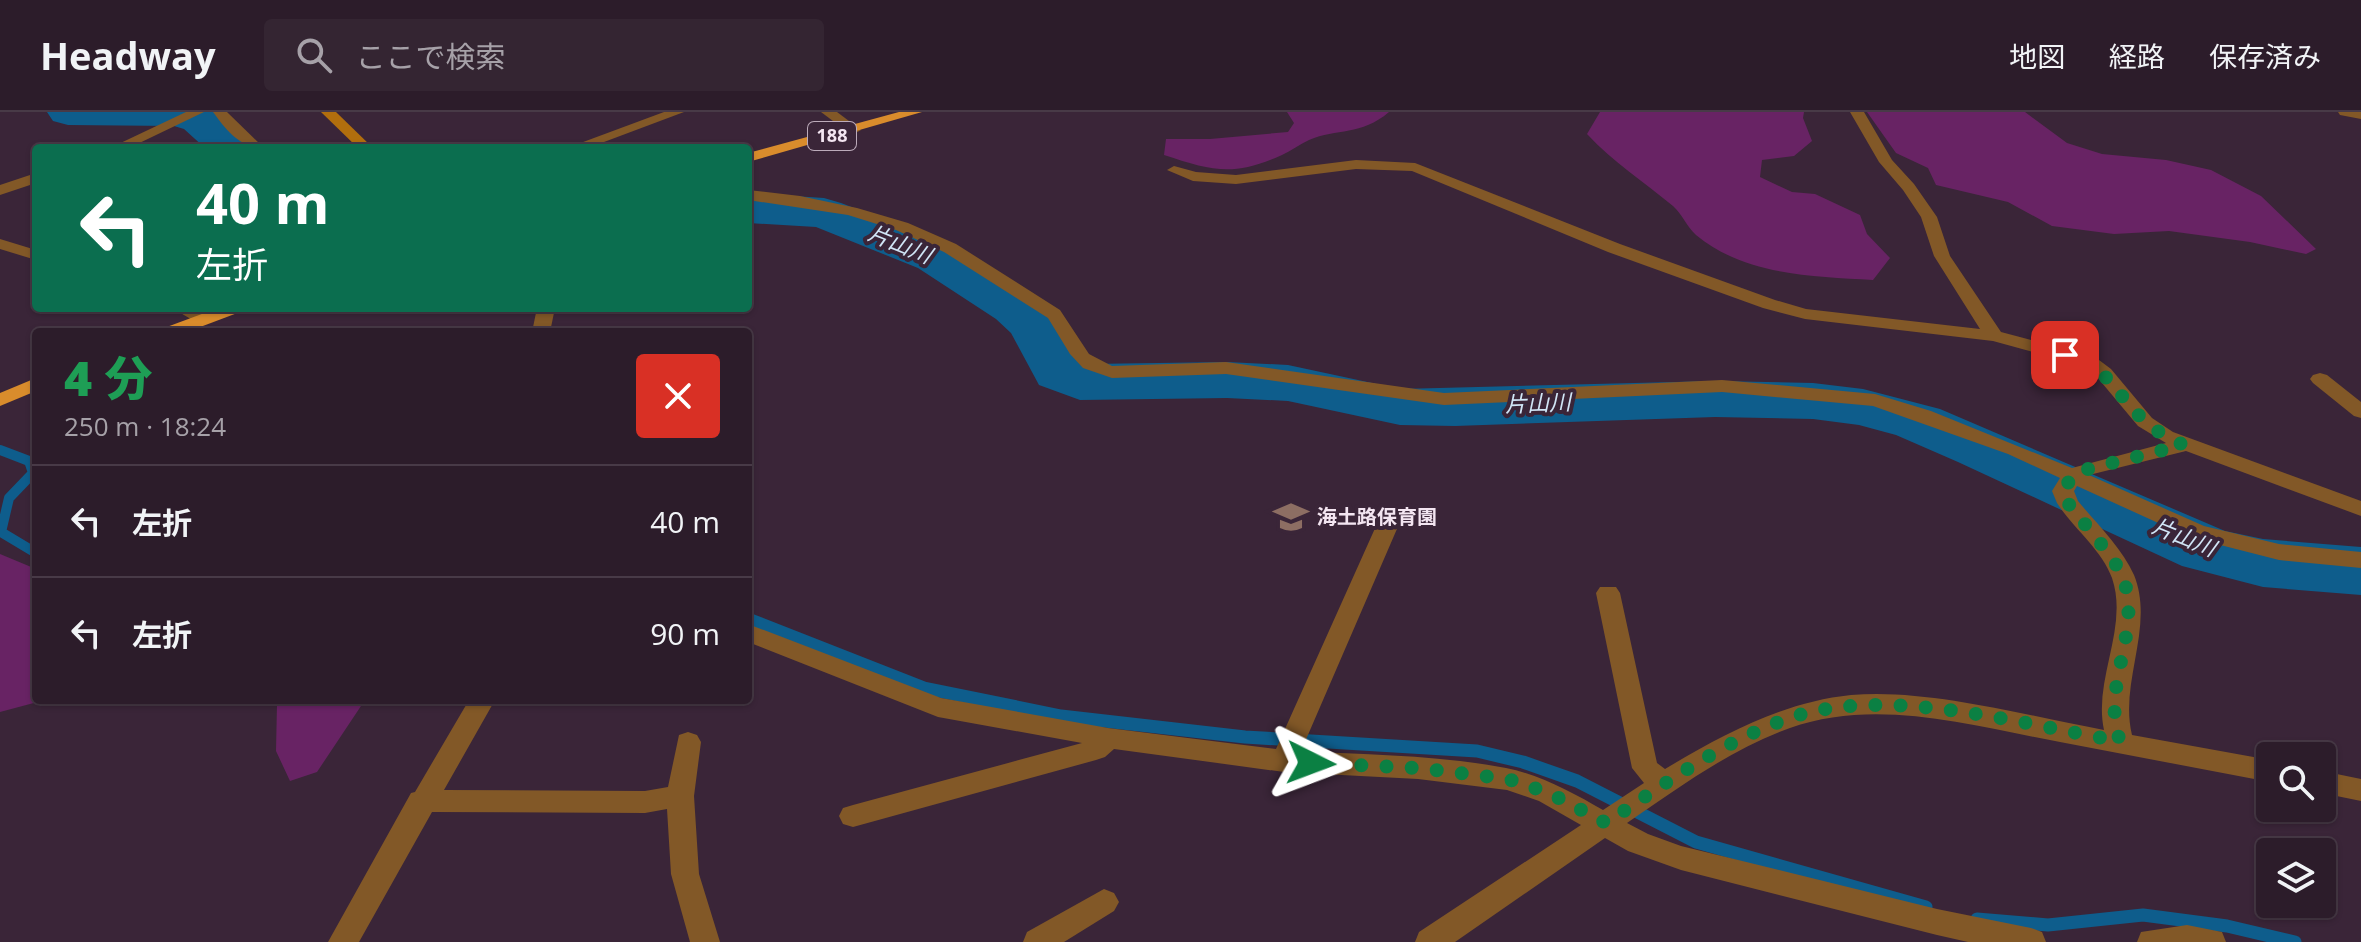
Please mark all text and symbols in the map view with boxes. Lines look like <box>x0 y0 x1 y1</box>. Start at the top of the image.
search box <box>264 19 824 91</box>
text: Headway <box>40 29 216 81</box>
icon: search <box>292 33 336 77</box>
text: ここで検索 <box>356 36 506 77</box>
text: 地図 <box>2009 37 2065 75</box>
text: 経路 <box>2109 37 2165 75</box>
text: 保存済み <box>2209 37 2321 75</box>
road number: 188 <box>808 122 856 150</box>
text: 40 m <box>196 164 330 240</box>
icon: left <box>64 176 168 280</box>
water label: 片山川 <box>864 217 938 270</box>
text: 左折 <box>196 240 268 289</box>
pin <box>2031 321 2099 389</box>
icon: arrive <box>2043 333 2087 377</box>
text: 4 分 <box>64 345 153 410</box>
button: close <box>636 354 720 438</box>
water label: 片山川 <box>1504 386 1573 418</box>
text: 250 m · 18:24 <box>64 408 226 444</box>
school or university icon: 海土路保育園 <box>1272 498 1310 536</box>
icon: left <box>64 499 108 543</box>
text: 40 m <box>650 501 720 542</box>
text: 左折 <box>132 502 192 543</box>
place label: 海土路保育園 <box>1317 503 1437 530</box>
water label: 片山川 <box>2148 510 2222 563</box>
icon: left <box>64 611 108 655</box>
text: 90 m <box>650 613 720 654</box>
text: 左折 <box>132 614 192 655</box>
position arrow <box>1269 721 1353 805</box>
map controls <box>2256 742 2336 918</box>
button: search <box>2256 742 2336 822</box>
button: layers <box>2256 838 2336 918</box>

